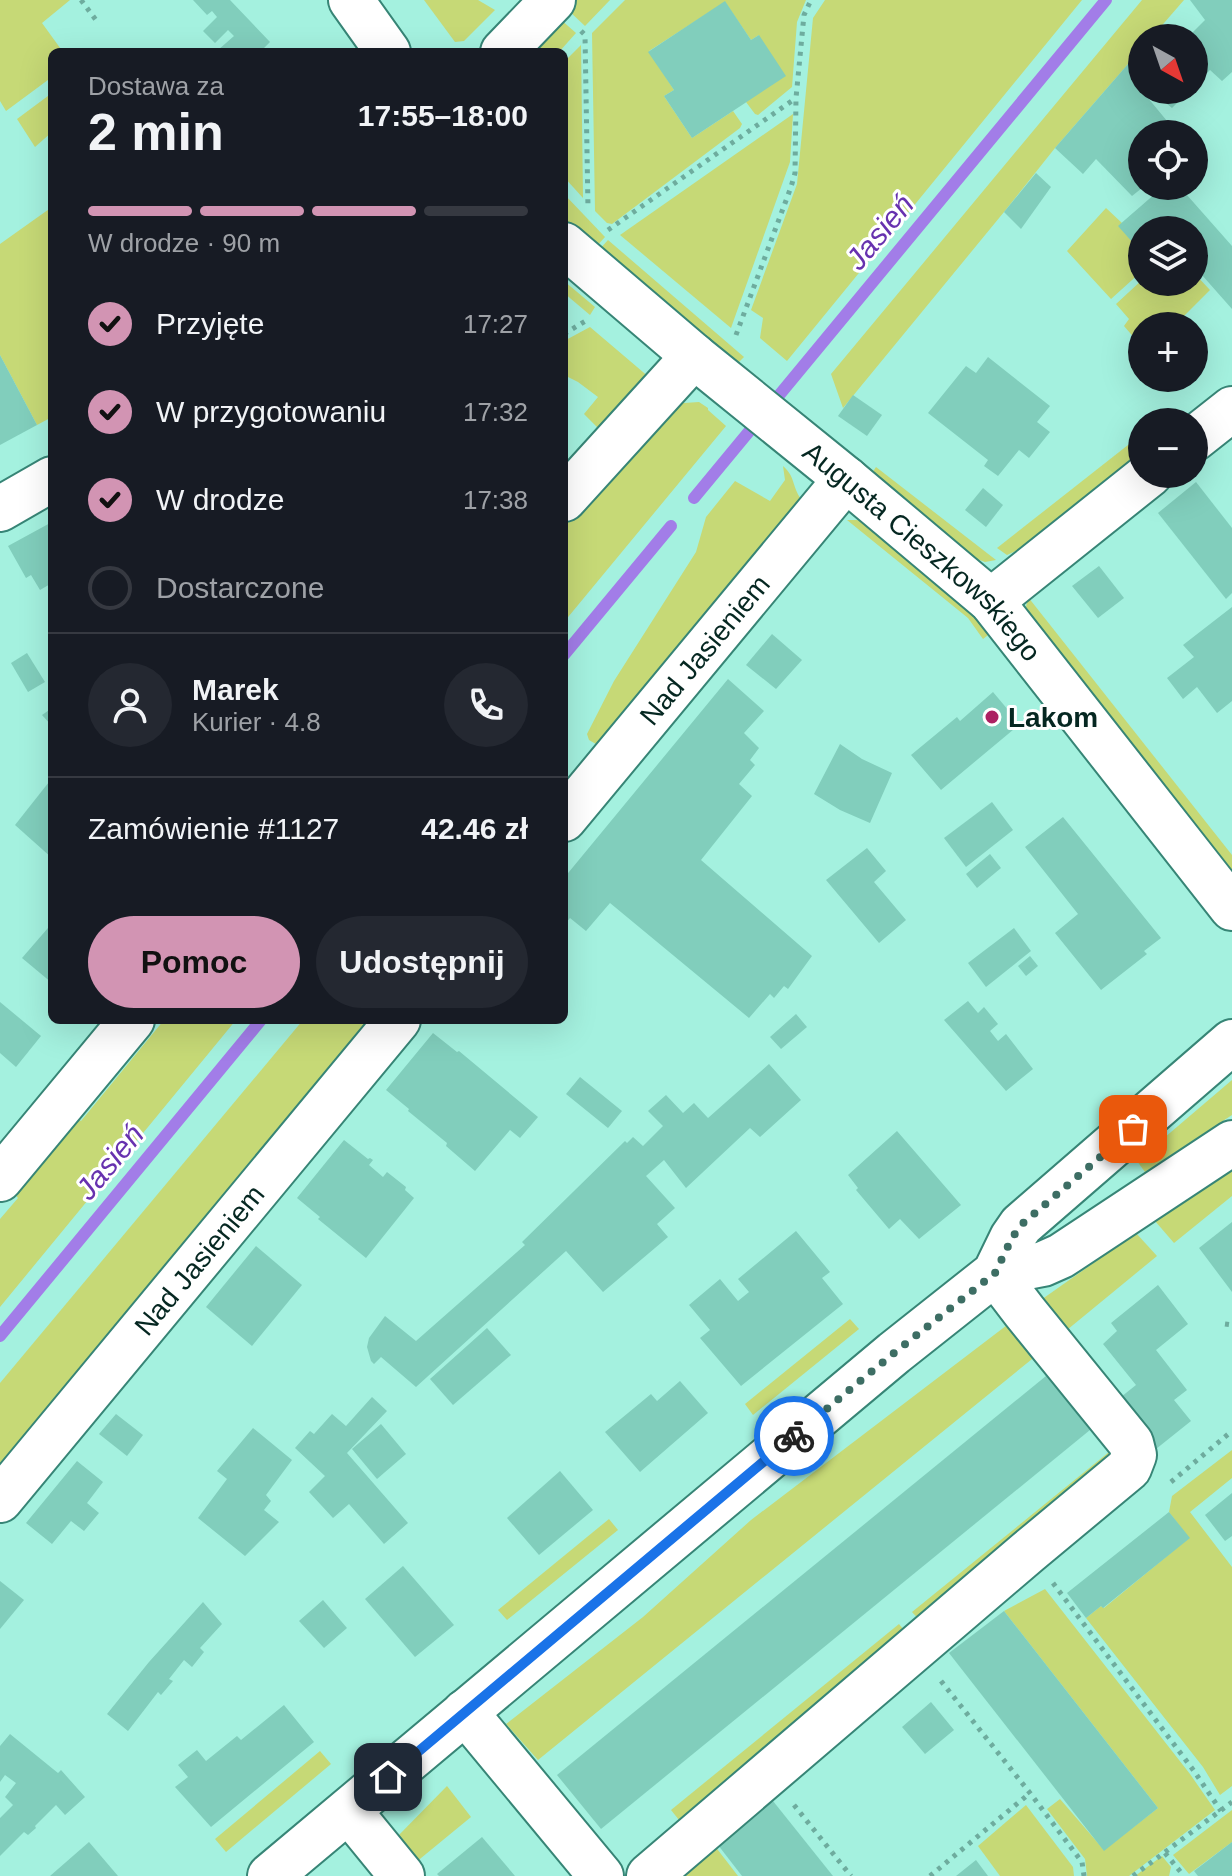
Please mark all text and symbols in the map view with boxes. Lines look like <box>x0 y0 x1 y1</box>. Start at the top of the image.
north arrow <box>1128 24 1208 104</box>
map controls <box>1128 24 1208 488</box>
text: Dostawa za <box>88 71 224 101</box>
text: 17:55–18:00 <box>358 99 528 132</box>
text: 2 min <box>88 103 224 161</box>
button: locate <box>1128 120 1208 200</box>
water label: Jasień <box>838 188 920 276</box>
button: layers <box>1128 216 1208 296</box>
text: W drodze · 90 m <box>88 228 280 258</box>
icon: check <box>88 302 132 346</box>
text: Przyjęte <box>156 307 264 340</box>
text: 17:27 <box>463 309 528 339</box>
button: + <box>1128 312 1208 392</box>
icon: check <box>88 390 132 434</box>
text: W przygotowaniu <box>156 395 386 428</box>
text: 17:32 <box>463 397 528 427</box>
button: − <box>1128 408 1208 488</box>
street label: Augusta Cieszkowskiego <box>797 436 1047 667</box>
icon: check <box>88 478 132 522</box>
text: W drodze <box>156 483 284 516</box>
text: 17:38 <box>463 485 528 515</box>
street label: Nad Jasieniem <box>634 569 776 731</box>
text: Dostarczone <box>156 571 324 604</box>
button: person <box>88 663 172 747</box>
button: phone <box>444 663 528 747</box>
text: Marek <box>192 673 279 706</box>
place label: Lakom <box>1008 702 1098 733</box>
text: Kurier · 4.8 <box>192 707 321 737</box>
marker: Lakom <box>983 708 1001 726</box>
text: Zamówienie #1127 <box>88 812 339 845</box>
text: 42.46 zł <box>421 812 528 845</box>
button: Pomoc <box>88 916 300 1008</box>
button: Udostępnij <box>316 916 528 1008</box>
pin <box>1099 1095 1167 1163</box>
icon: bag <box>1111 1107 1155 1151</box>
water label: Jasień <box>68 1118 150 1206</box>
street label: Nad Jasieniem <box>128 1179 271 1341</box>
courier <box>754 1396 834 1476</box>
icon: bike <box>772 1414 816 1458</box>
pin <box>354 1743 422 1811</box>
icon: home <box>366 1755 410 1799</box>

